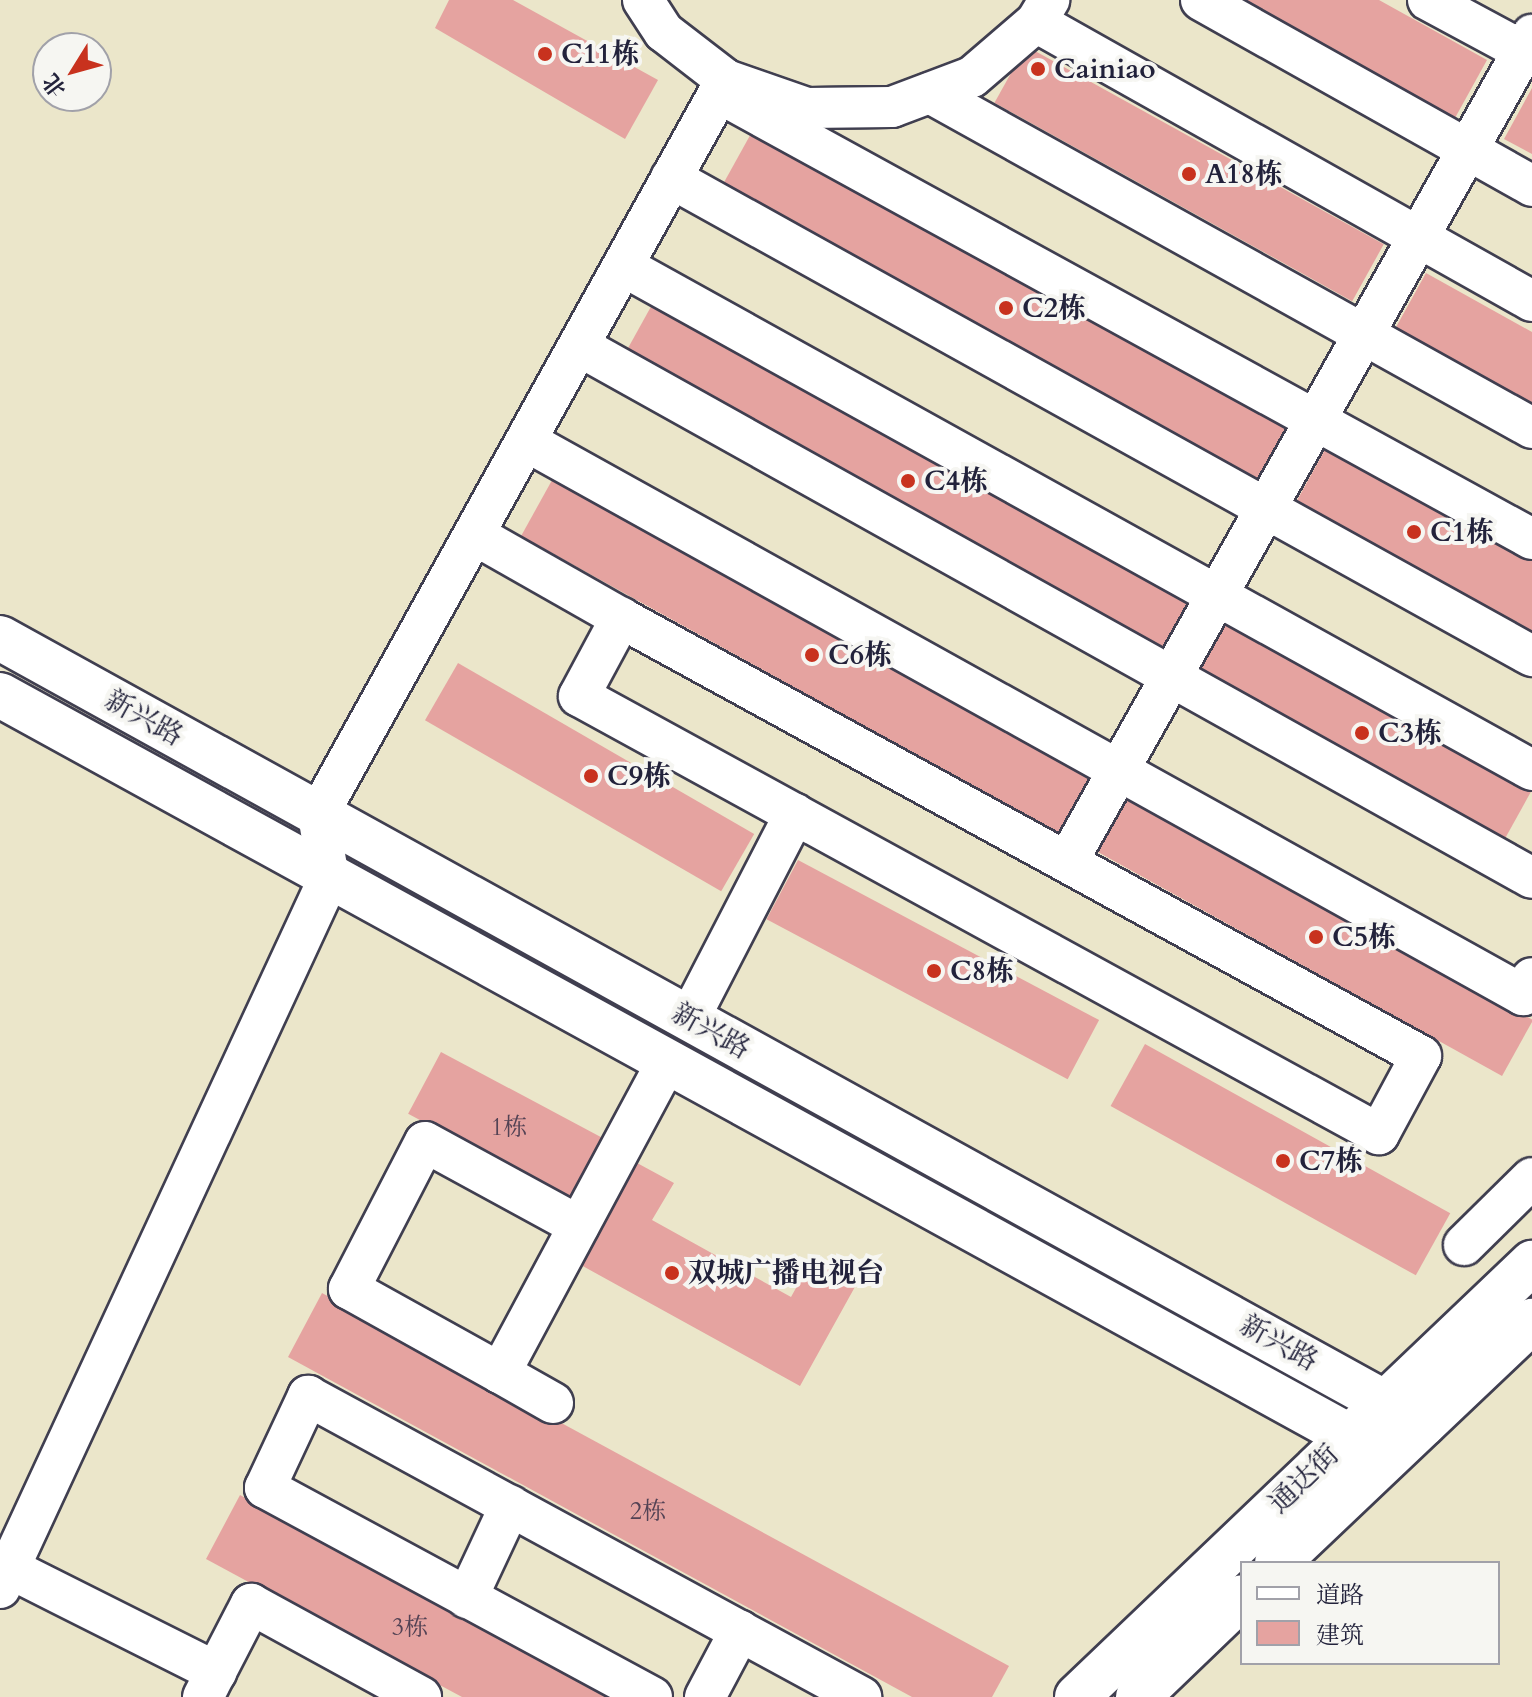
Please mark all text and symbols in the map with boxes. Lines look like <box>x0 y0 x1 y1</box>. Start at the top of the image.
north arrow <box>32 32 112 112</box>
place label: C11栋 <box>561 37 639 71</box>
marker: C11栋 <box>536 45 554 63</box>
place label: Cainiao <box>1054 52 1156 86</box>
marker: Cainiao <box>1029 60 1047 78</box>
text: 北 <box>36 67 73 103</box>
place label: A18栋 <box>1205 157 1283 191</box>
marker: A18栋 <box>1180 165 1198 183</box>
place label: C2栋 <box>1022 291 1086 325</box>
marker: C2栋 <box>997 299 1015 317</box>
place label: C4栋 <box>924 464 988 498</box>
marker: C4栋 <box>899 472 917 490</box>
place label: C1栋 <box>1430 515 1494 549</box>
marker: C1栋 <box>1405 523 1423 541</box>
place label: C6栋 <box>828 638 892 672</box>
marker: C6栋 <box>803 646 821 664</box>
street label: 新兴路 <box>99 683 189 753</box>
place label: C3栋 <box>1378 716 1442 750</box>
marker: C3栋 <box>1353 724 1371 742</box>
place label: C9栋 <box>607 759 671 793</box>
marker: C9栋 <box>582 767 600 785</box>
place label: C5栋 <box>1332 920 1396 954</box>
marker: C5栋 <box>1307 928 1325 946</box>
place label: C8栋 <box>950 954 1014 988</box>
marker: C8栋 <box>925 962 943 980</box>
street label: 新兴路 <box>666 996 756 1066</box>
house number: 1栋 <box>491 1114 527 1142</box>
place label: C7栋 <box>1299 1144 1363 1178</box>
marker: C7栋 <box>1274 1152 1292 1170</box>
place label: 双城广播电视台 <box>688 1256 884 1290</box>
marker: 双城广播电视台 <box>663 1264 681 1282</box>
street label: 新兴路 <box>1234 1308 1324 1378</box>
street label: 通达街 <box>1262 1438 1346 1520</box>
house number: 2栋 <box>630 1498 666 1526</box>
legend <box>1240 1561 1500 1665</box>
text: 道路 <box>1316 1579 1364 1612</box>
house number: 3栋 <box>392 1614 428 1642</box>
text: 建筑 <box>1316 1619 1364 1652</box>

